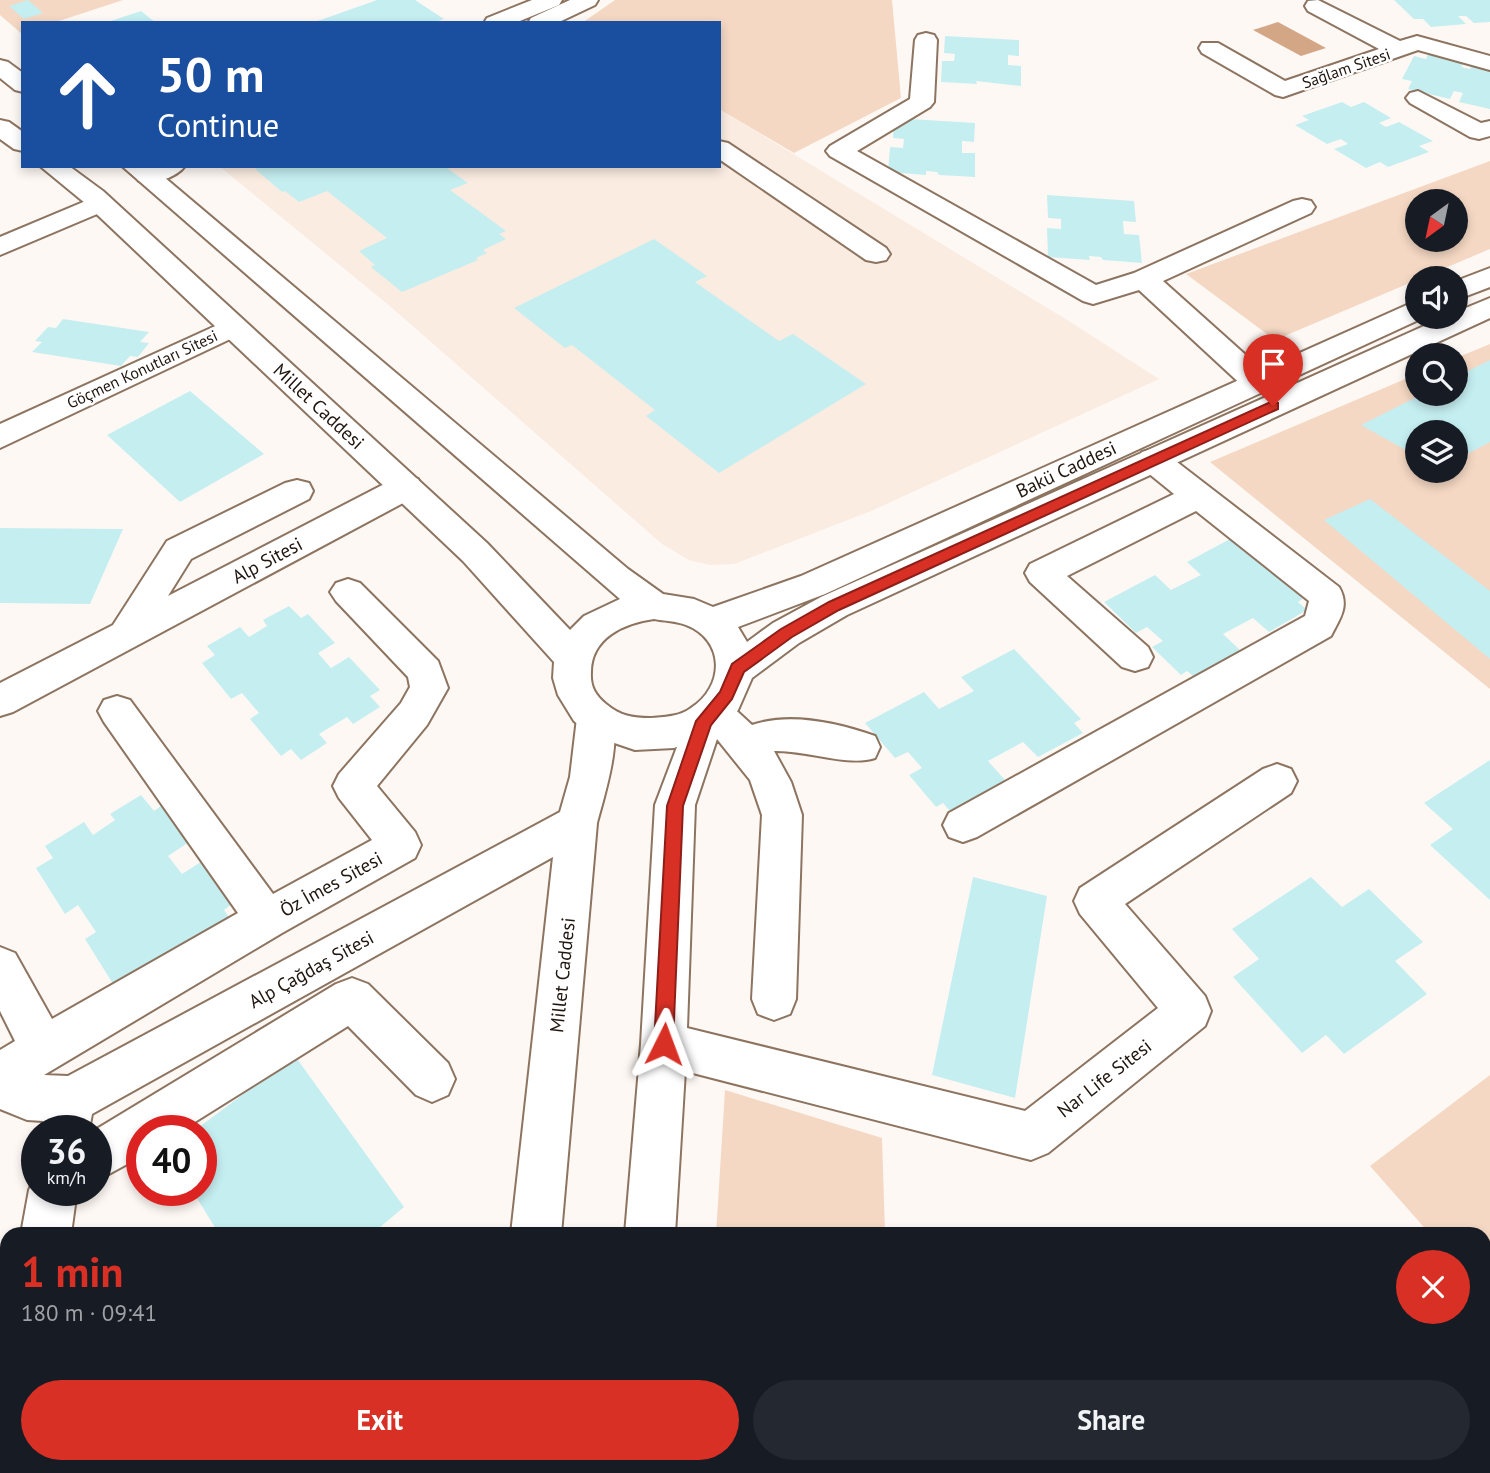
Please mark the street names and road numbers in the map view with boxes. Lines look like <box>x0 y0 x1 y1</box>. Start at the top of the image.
street label: Sağlam Sitesi <box>1299 44 1393 92</box>
street label: Göçmen Konutları Sitesi <box>64 325 220 413</box>
street label: Millet Caddesi <box>269 358 369 454</box>
street label: Bakü Caddesi <box>1012 435 1120 503</box>
street label: Alp Sitesi <box>228 532 306 588</box>
street label: Öz İmes Sitesi <box>276 846 386 922</box>
street label: Millet Caddesi <box>544 916 580 1034</box>
street label: Alp Çağdaş Sitesi <box>244 925 378 1013</box>
street label: Nar Life Sitesi <box>1052 1034 1156 1122</box>

